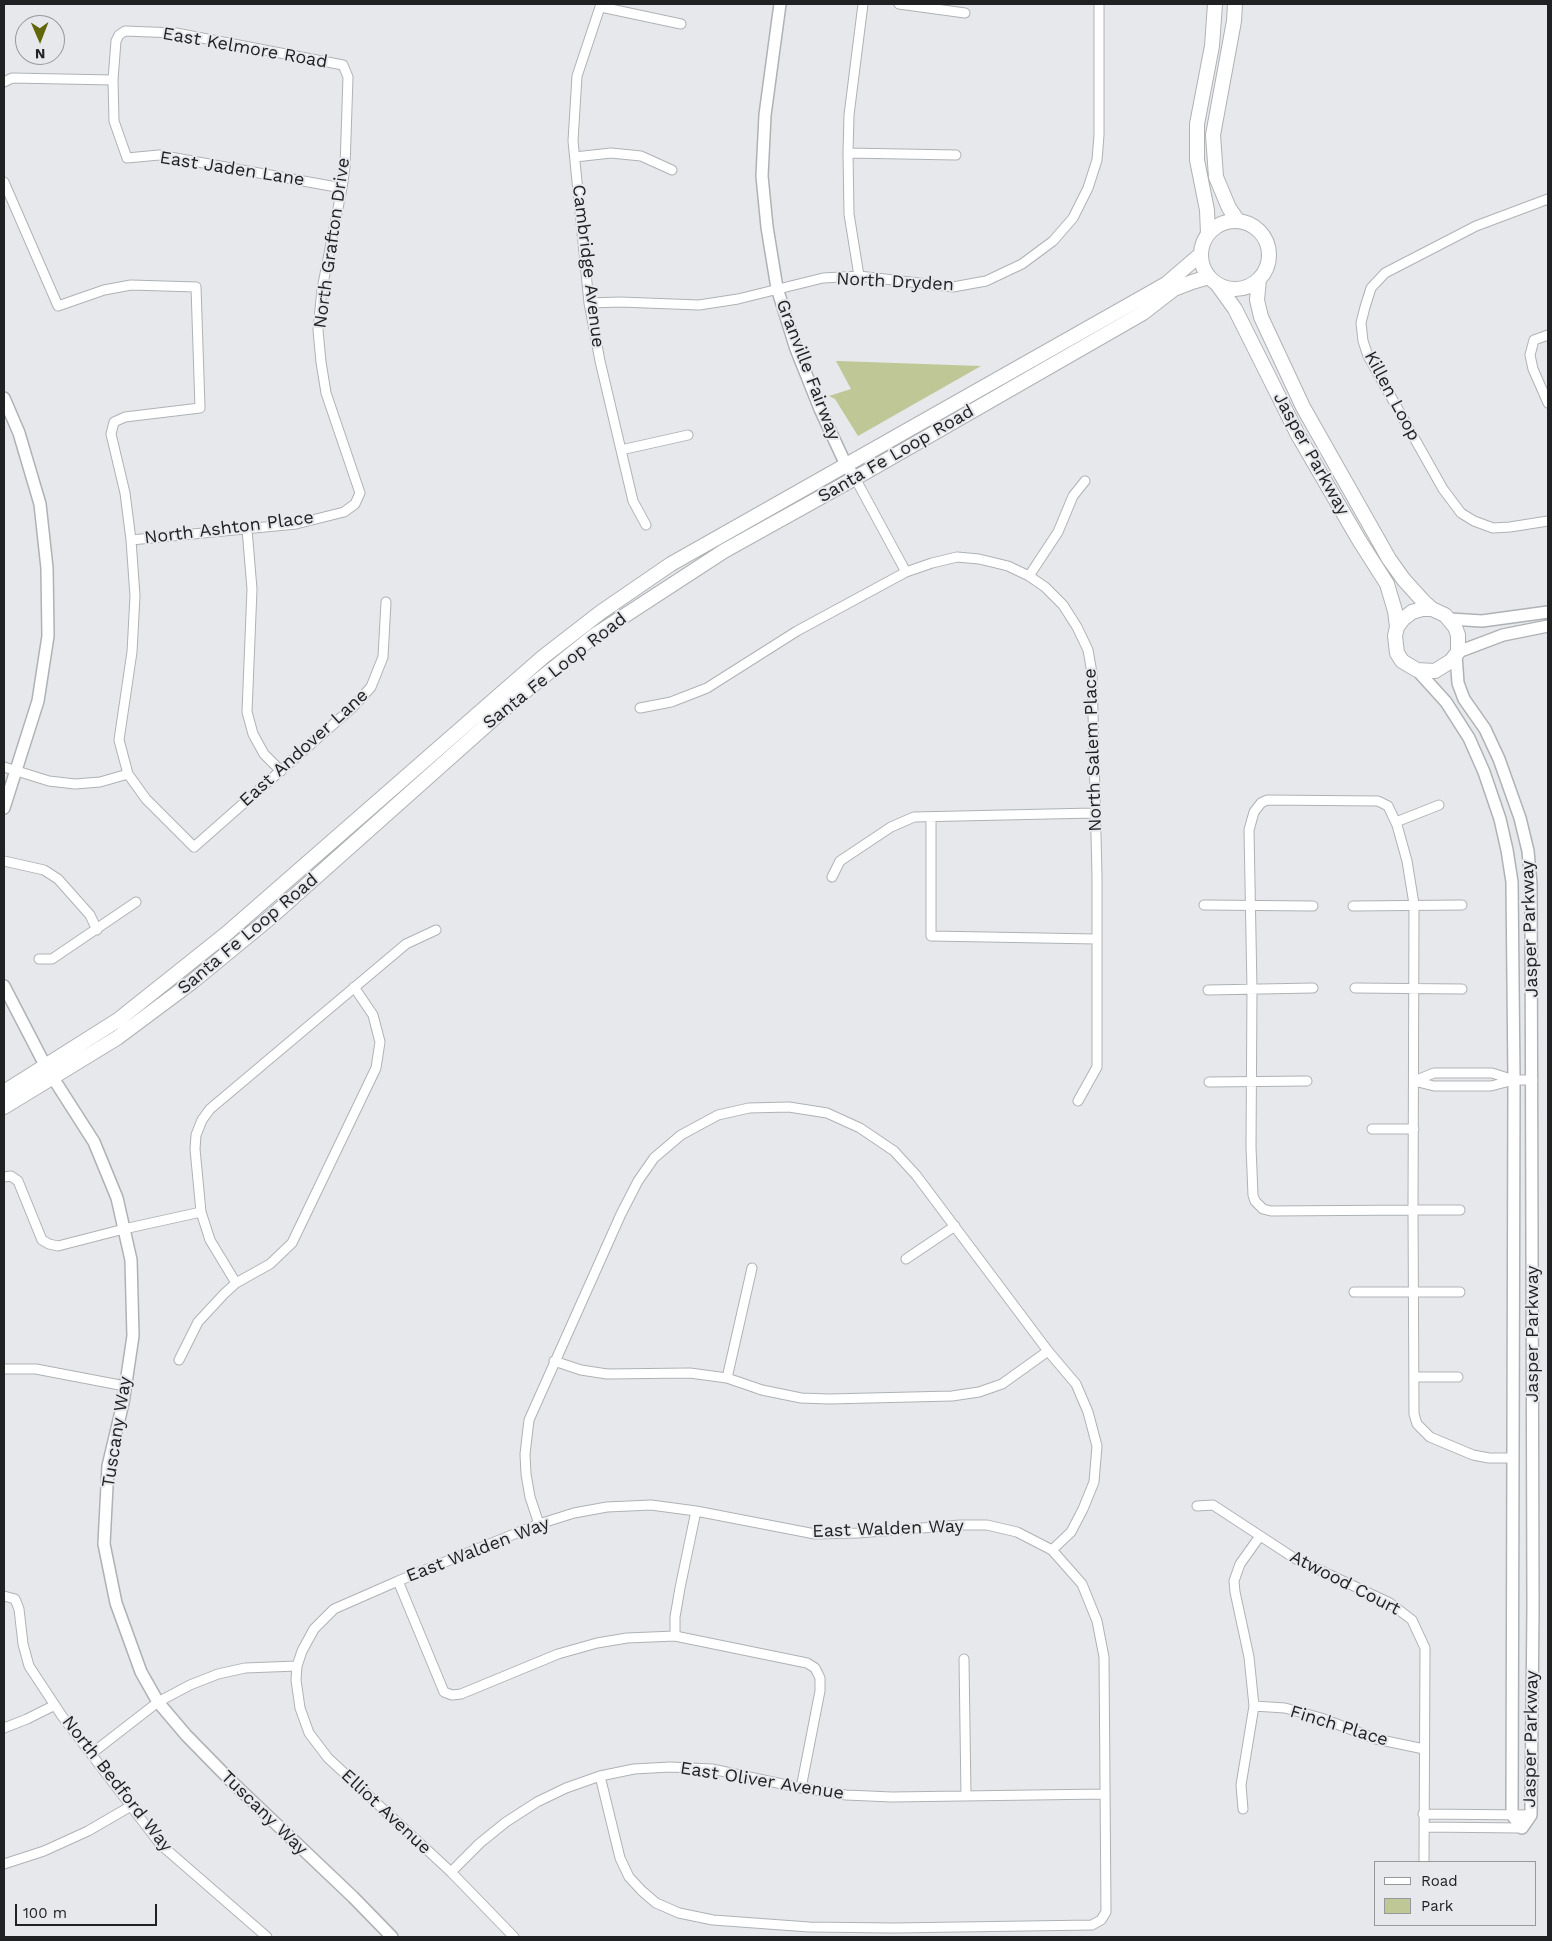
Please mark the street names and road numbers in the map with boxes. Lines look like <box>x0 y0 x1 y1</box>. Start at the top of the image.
street label: East Kelmore Road <box>161 23 329 73</box>
street label: East Jaden Lane <box>158 147 306 191</box>
street label: North Grafton Drive <box>309 156 355 330</box>
street label: Cambridge Avenue <box>567 183 609 349</box>
street label: North Dryden <box>836 268 954 296</box>
street label: Granville Fairway <box>771 297 845 443</box>
street label: Killen Loop <box>1359 347 1425 445</box>
street label: Jasper Parkway <box>1268 389 1354 519</box>
street label: Santa Fe Loop Road <box>814 401 978 507</box>
street label: North Ashton Place <box>143 507 315 549</box>
street label: Santa Fe Loop Road <box>479 608 631 734</box>
street label: North Salem Place <box>1079 668 1107 832</box>
street label: East Andover Lane <box>235 685 373 811</box>
street label: Jasper Parkway <box>1517 860 1543 998</box>
street label: Santa Fe Loop Road <box>173 869 323 999</box>
street label: Jasper Parkway <box>1522 1265 1544 1403</box>
street label: Tuscany Way <box>98 1375 136 1489</box>
street label: East Walden Way <box>403 1513 553 1587</box>
street label: East Walden Way <box>812 1516 964 1542</box>
street label: Atwood Court <box>1286 1546 1404 1620</box>
street label: Jasper Parkway <box>1519 1670 1543 1808</box>
street label: Finch Place <box>1287 1701 1391 1751</box>
street label: North Bedford Way <box>57 1712 177 1856</box>
street label: East Oliver Avenue <box>679 1757 845 1805</box>
street label: Elliot Avenue <box>336 1765 436 1859</box>
street label: Tuscany Way <box>216 1766 312 1860</box>

